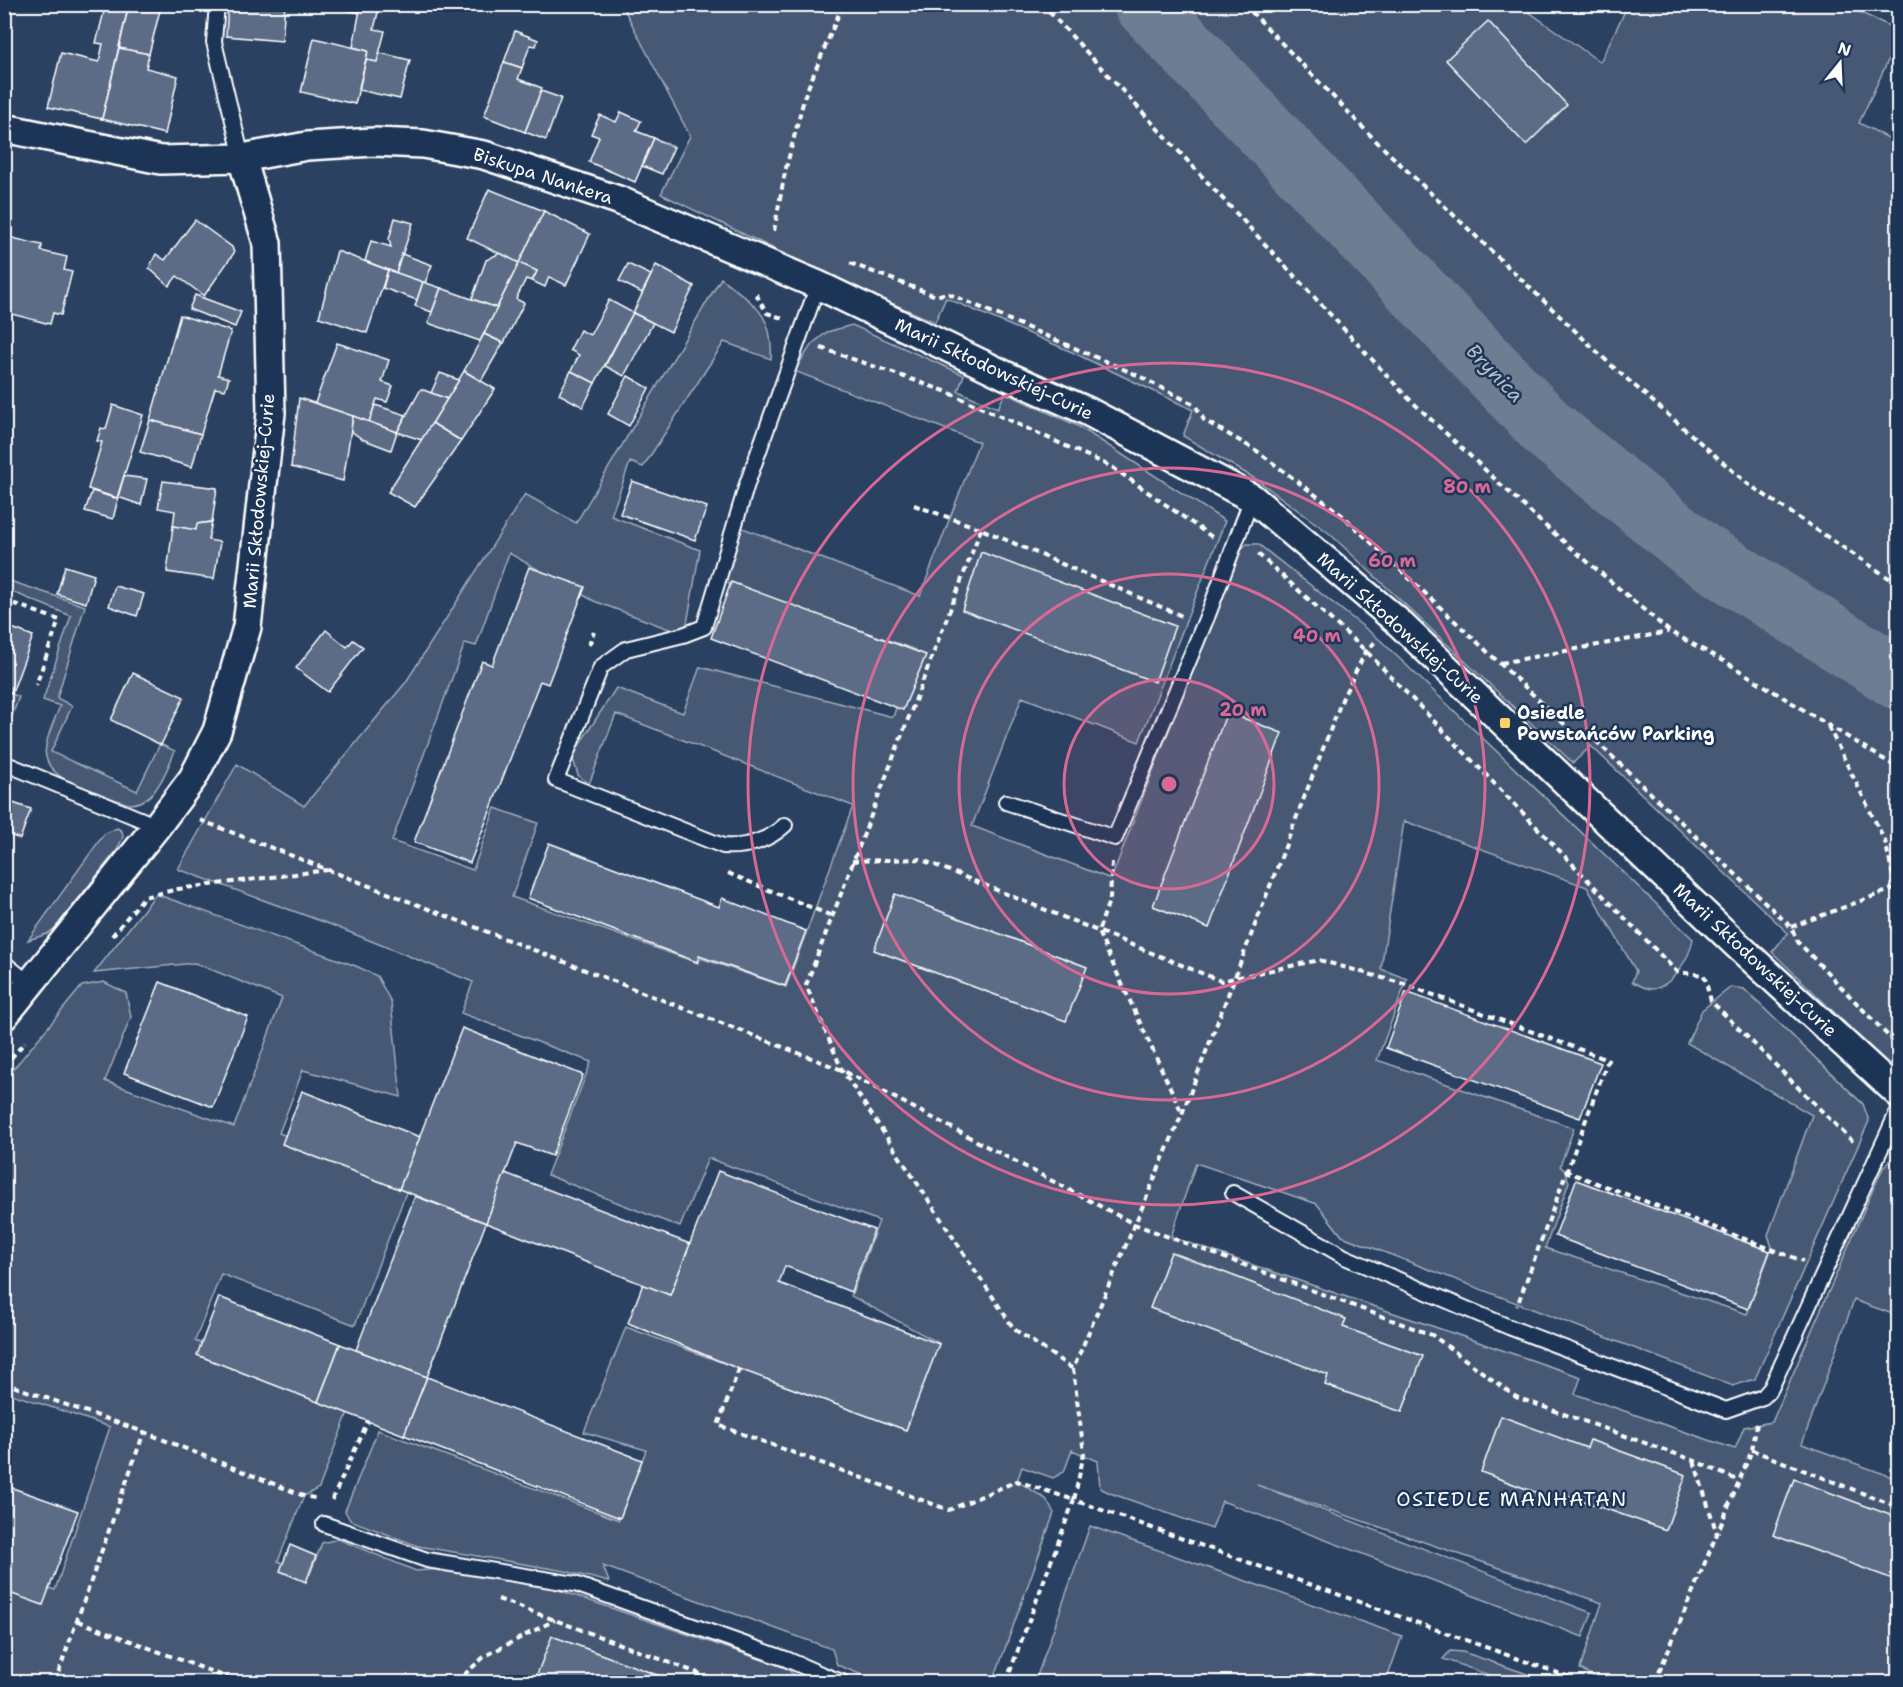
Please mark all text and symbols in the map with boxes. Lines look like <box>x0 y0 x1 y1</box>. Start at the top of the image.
north arrow <box>1810 33 1870 93</box>
text: N <box>1835 37 1854 61</box>
street label: Biskupa Nankera <box>470 142 616 210</box>
street label: Marii Skłodowskiej-Curie <box>891 312 1097 426</box>
water label: Brynica <box>1461 338 1529 408</box>
street label: Marii Skłodowskiej-Curie <box>238 392 280 610</box>
text: 80 m <box>1443 475 1491 499</box>
street label: Marii Skłodowskiej-Curie <box>1312 547 1488 709</box>
text: 60 m <box>1368 549 1416 573</box>
text: 40 m <box>1293 624 1341 648</box>
text: 20 m <box>1219 698 1267 722</box>
place label: Osiedle Powstańców Parking <box>1517 701 1715 746</box>
marker: Osiedle Powstańców Parking <box>1498 716 1512 730</box>
centre of rings <box>1159 774 1179 794</box>
street label: Marii Skłodowskiej-Curie <box>1668 878 1842 1042</box>
district label: OSIEDLE MANHATAN <box>1396 1486 1628 1512</box>

